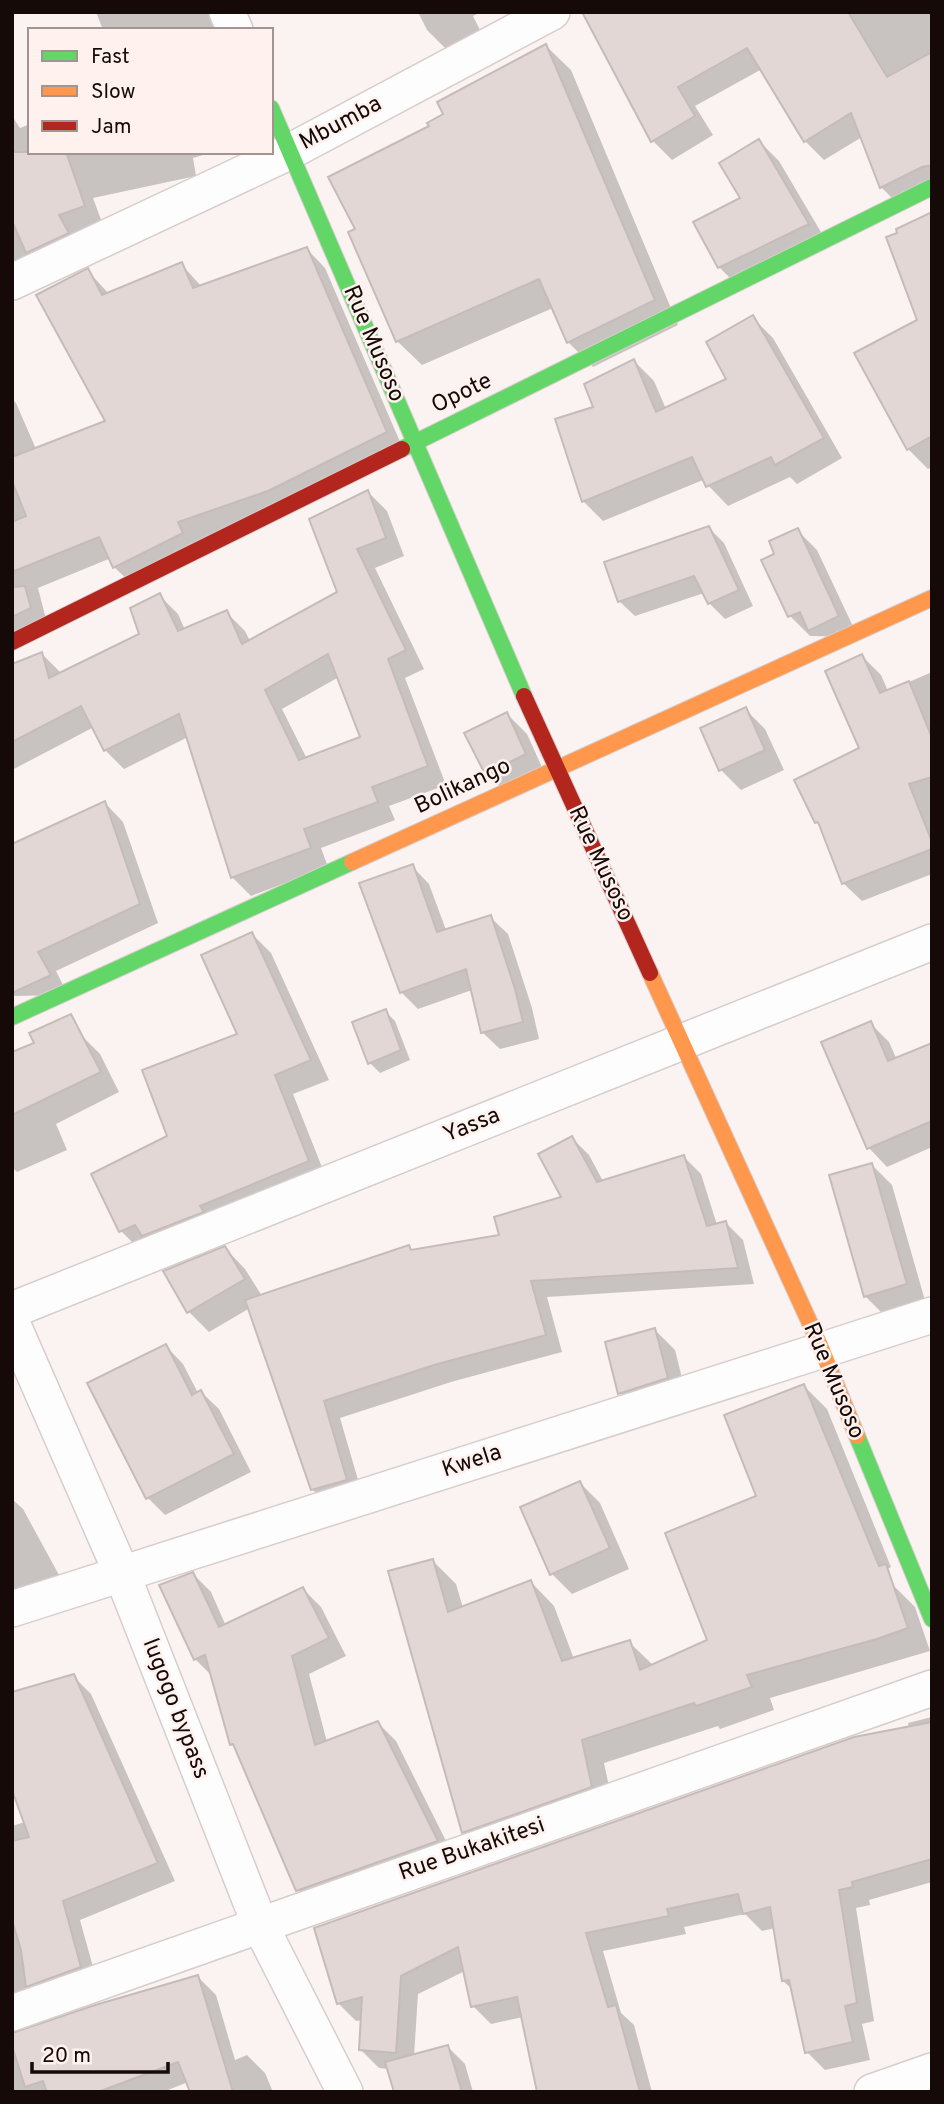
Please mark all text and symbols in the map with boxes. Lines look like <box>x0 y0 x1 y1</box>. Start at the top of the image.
legend <box>28 28 273 154</box>
text: Fast <box>91 44 130 71</box>
text: Slow <box>91 79 136 106</box>
street label: Mbumba <box>295 90 387 158</box>
text: Jam <box>91 114 132 141</box>
street label: Rue Musoso <box>336 281 410 407</box>
street label: Opote <box>427 367 497 421</box>
street label: Bolikango <box>410 752 516 822</box>
street label: Rue Musoso <box>561 802 639 926</box>
street label: Yassa <box>439 1102 505 1150</box>
street label: Rue Musoso <box>796 1318 870 1444</box>
street label: Kwela <box>438 1439 506 1485</box>
street label: lugogo bypass <box>135 1635 215 1783</box>
street label: Rue Bukakitesi <box>395 1811 549 1889</box>
scale bar <box>32 2030 168 2074</box>
text: 20 m <box>42 2043 91 2070</box>

